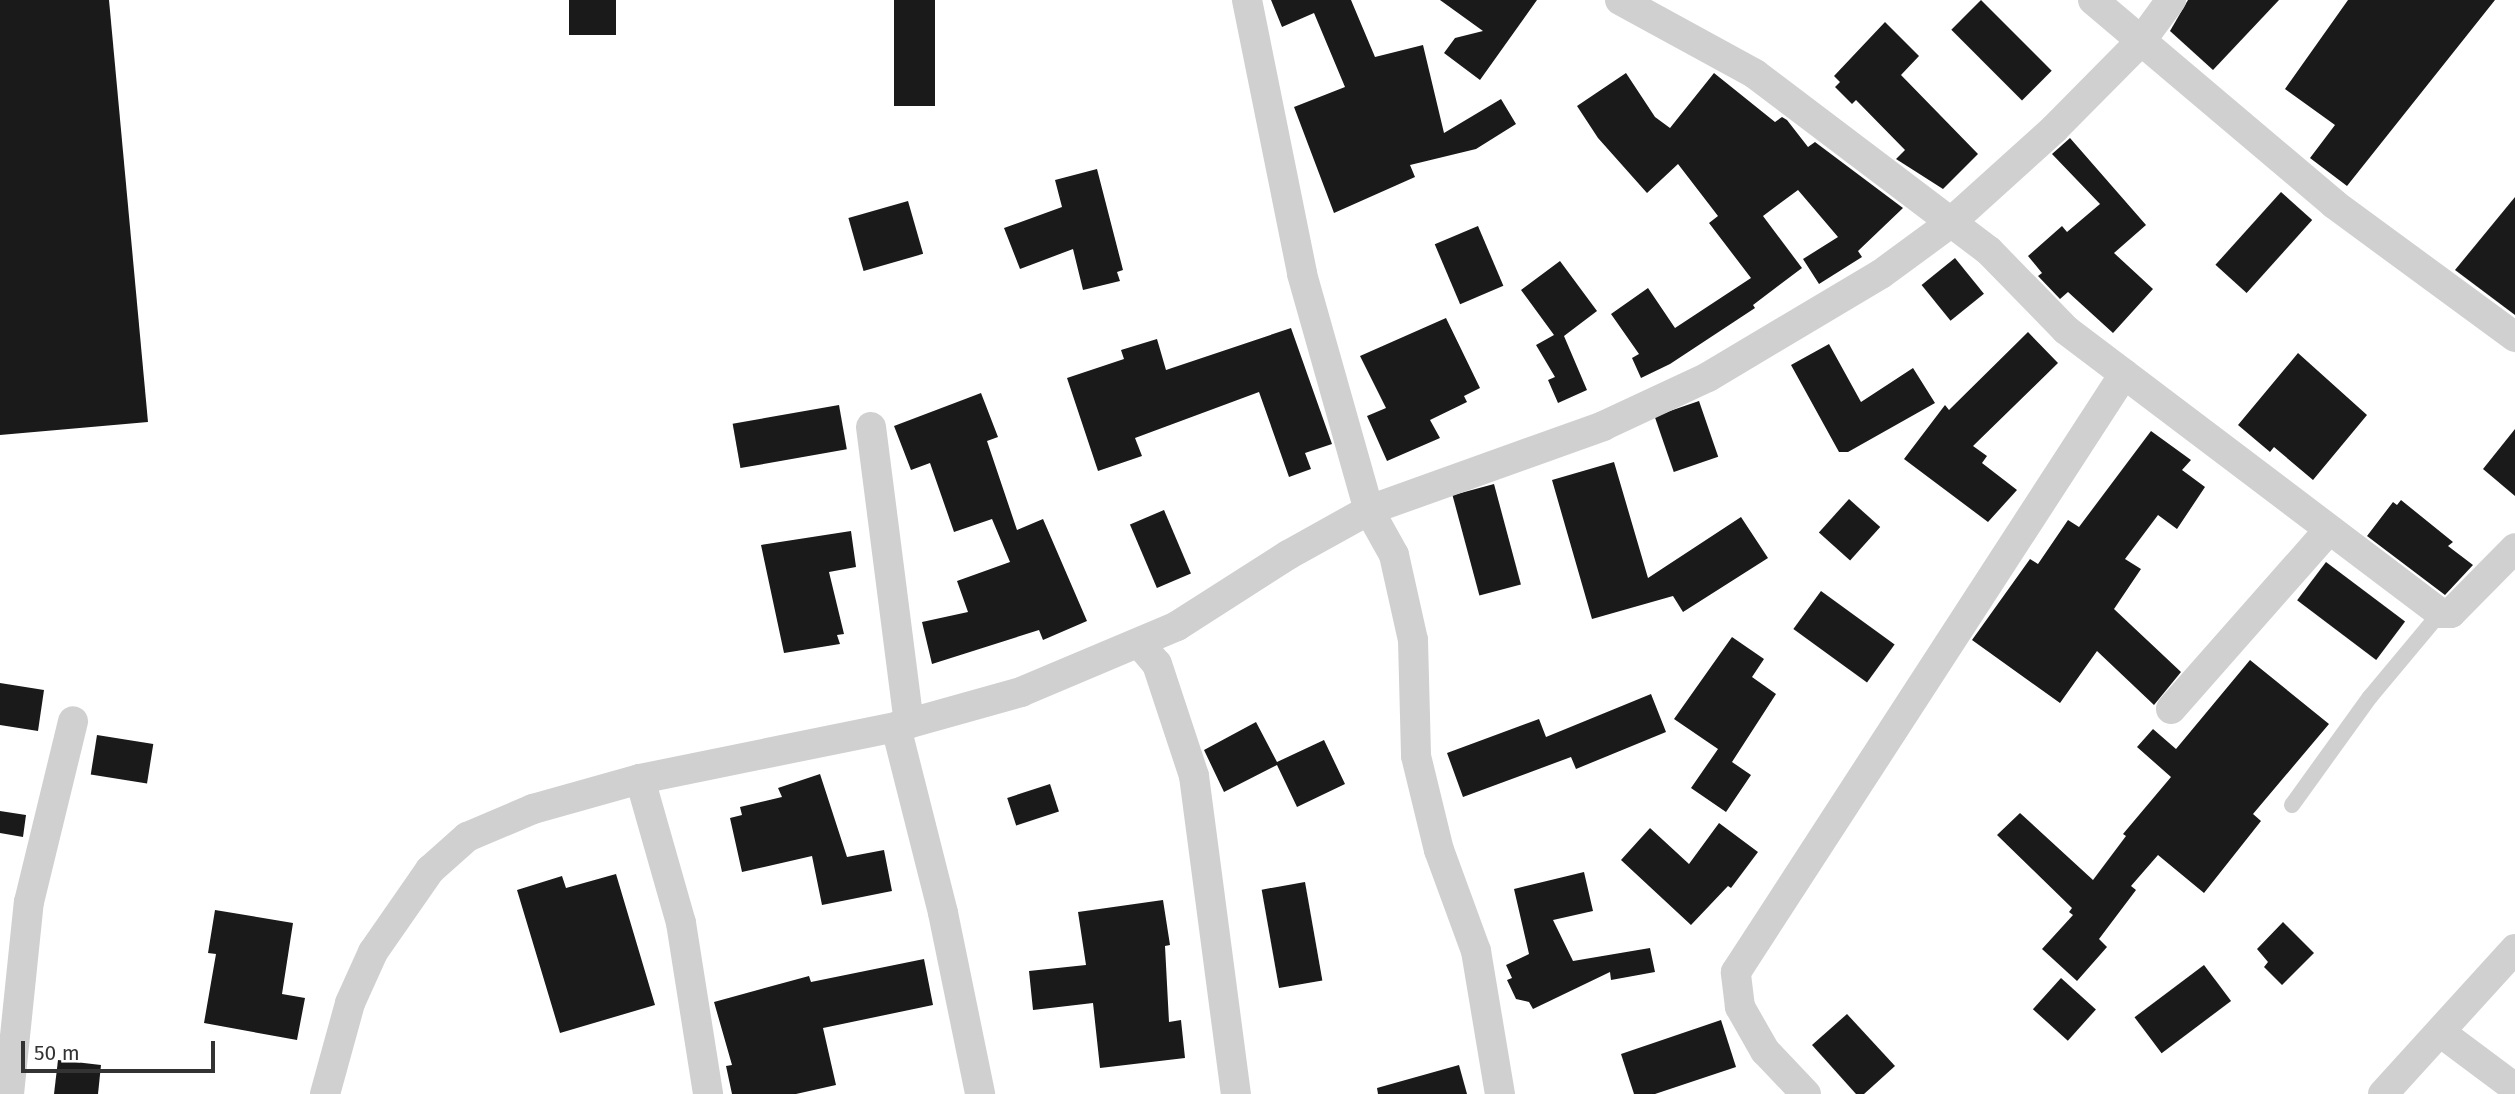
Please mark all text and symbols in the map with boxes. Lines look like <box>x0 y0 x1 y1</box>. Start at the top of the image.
scale bar <box>24 1028 219 1072</box>
text: 50 m <box>34 1040 80 1066</box>

